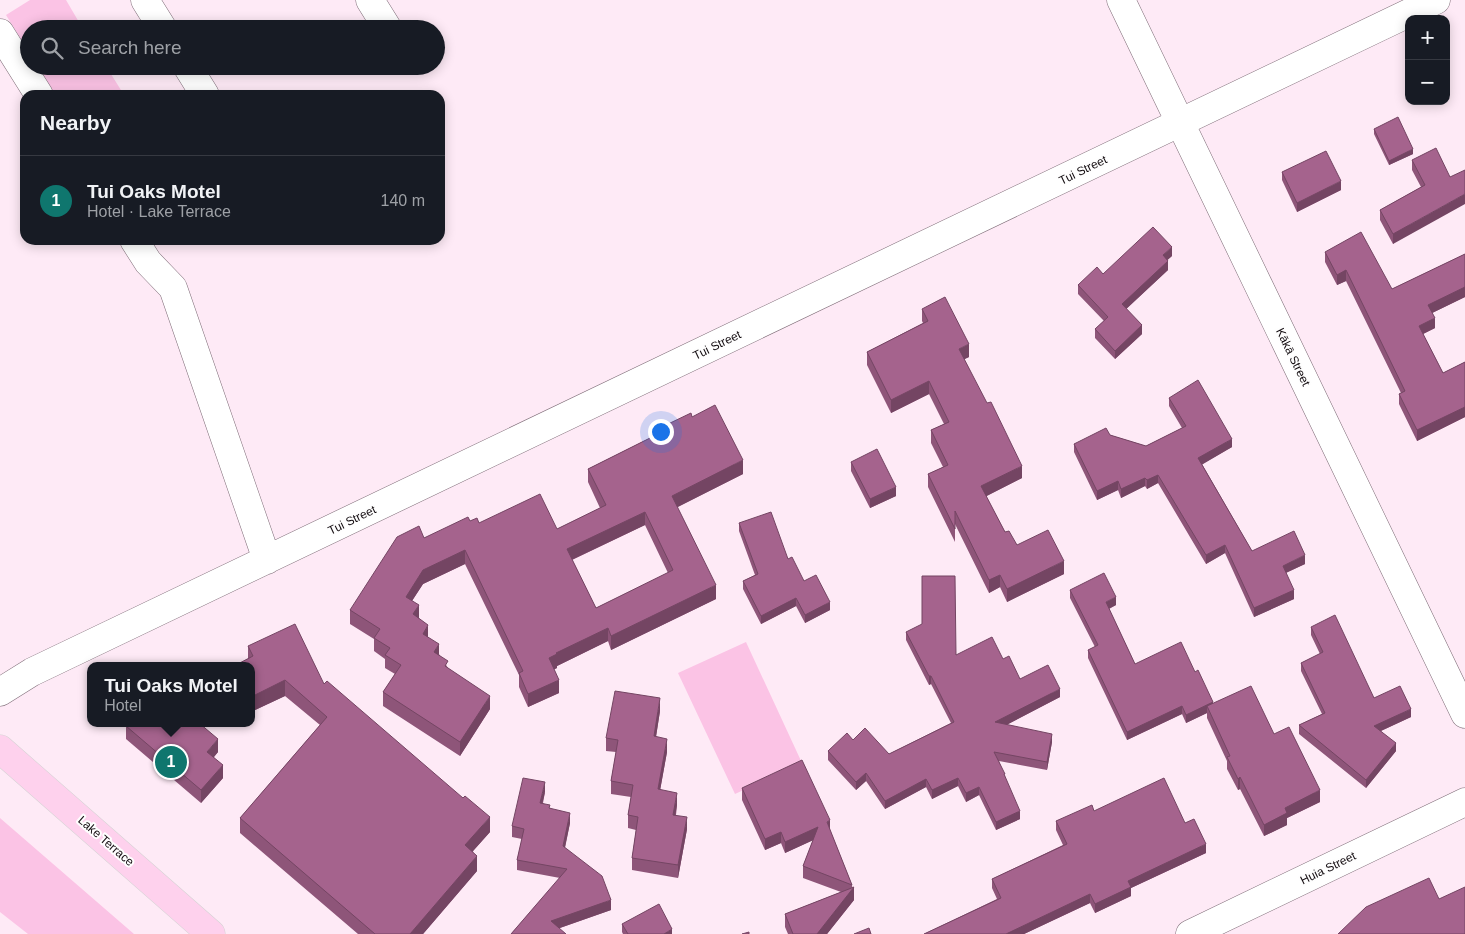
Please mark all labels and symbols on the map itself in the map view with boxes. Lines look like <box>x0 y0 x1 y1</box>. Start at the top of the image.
street label: Tui Street <box>1057 152 1110 188</box>
street label: Kākā Street <box>1273 326 1313 389</box>
street label: Tui Street <box>691 327 744 363</box>
your location <box>648 419 674 445</box>
street label: Tui Street <box>326 502 379 538</box>
pin: 1 <box>155 743 187 781</box>
street label: Lake Terrace <box>75 813 137 869</box>
street label: Huia Street <box>1298 848 1359 887</box>

